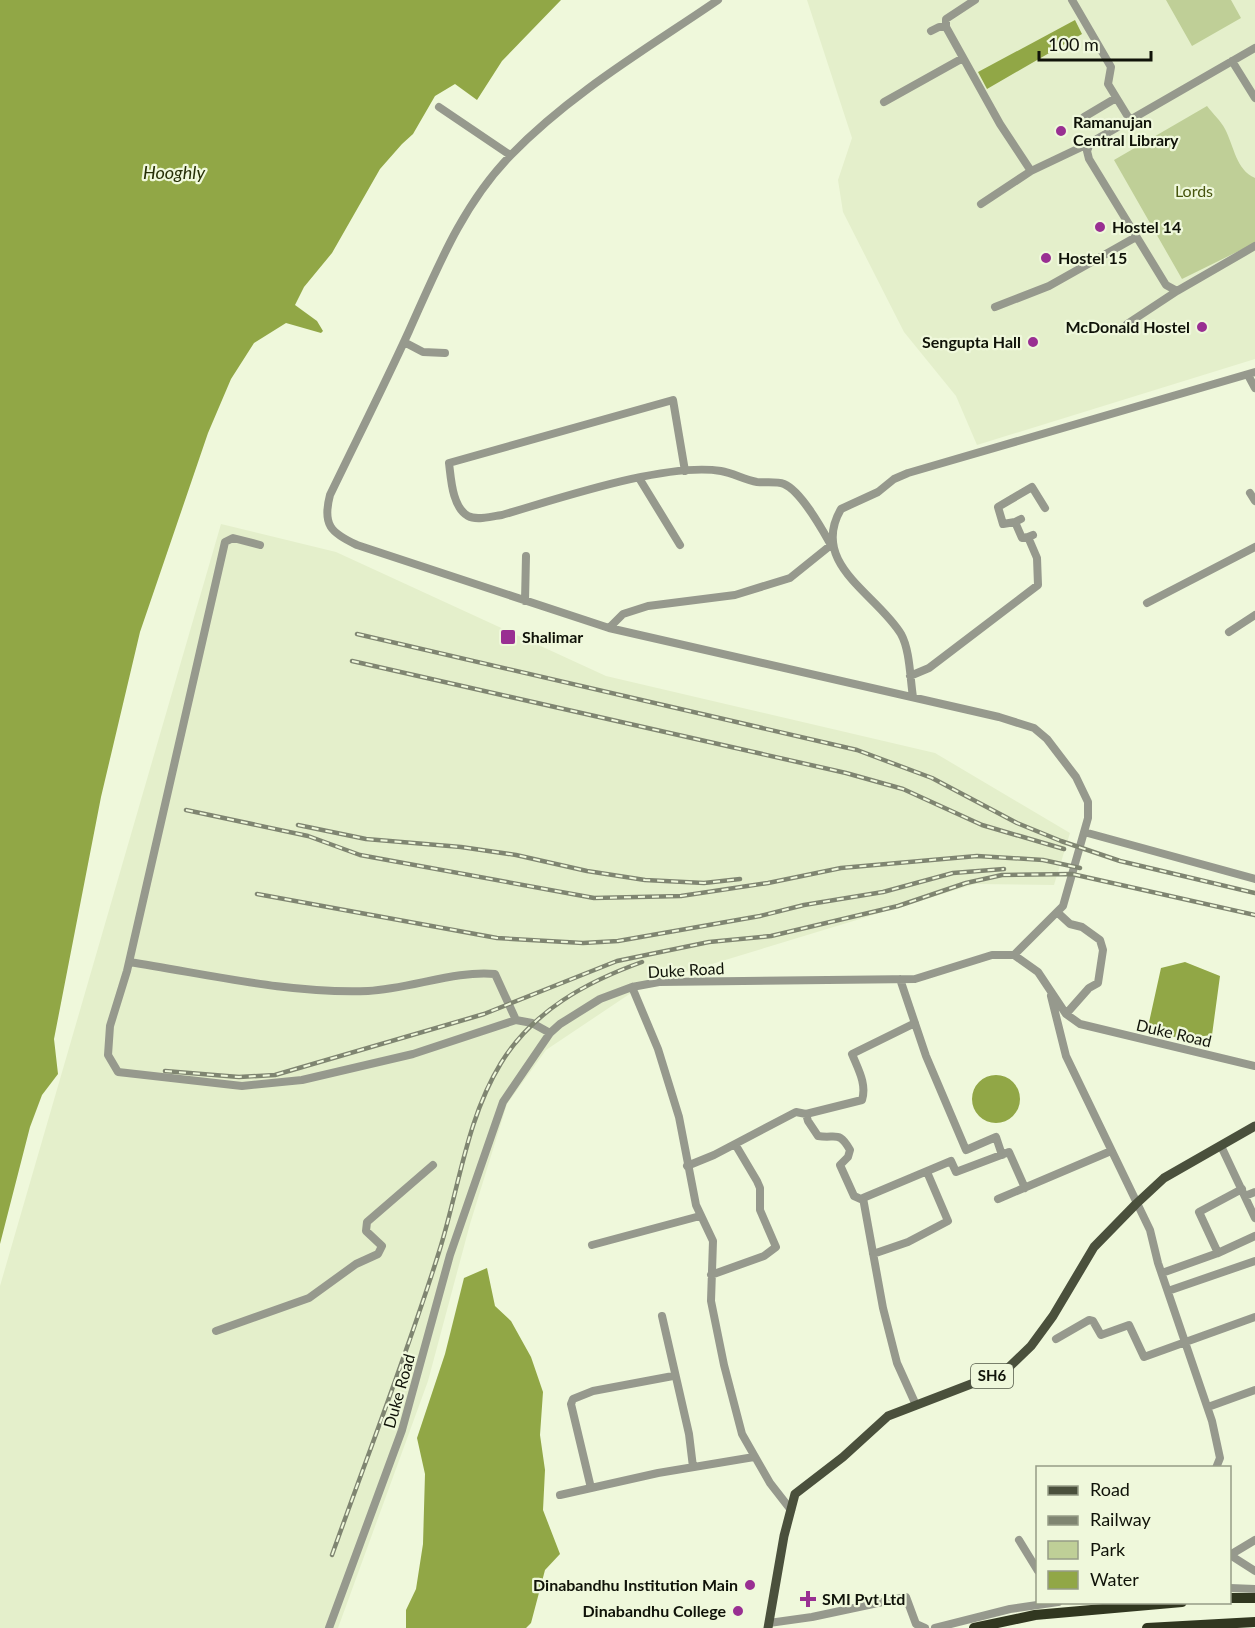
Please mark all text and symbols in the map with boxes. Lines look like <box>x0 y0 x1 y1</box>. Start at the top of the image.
scale bar <box>1039 24 1152 62</box>
text: 100 m <box>1048 33 1099 55</box>
place label: Ramanujan Central Library <box>1073 112 1179 149</box>
marker: Ramanujan Central Library <box>1054 124 1068 138</box>
water label: Hooghly <box>143 161 205 183</box>
park label: Lords <box>1175 181 1213 200</box>
place label: Hostel 14 <box>1112 217 1181 236</box>
marker: Hostel 14 <box>1093 220 1107 234</box>
place label: Hostel 15 <box>1058 248 1127 267</box>
marker: Hostel 15 <box>1039 251 1053 265</box>
place label: McDonald Hostel <box>1065 317 1190 336</box>
marker: McDonald Hostel <box>1195 320 1209 334</box>
place label: Sengupta Hall <box>922 332 1021 351</box>
marker: Sengupta Hall <box>1026 335 1040 349</box>
place label: Shalimar <box>522 627 583 646</box>
marker: Shalimar <box>499 628 517 646</box>
street label: Duke Road <box>647 958 725 981</box>
street label: Duke Road <box>1135 1015 1214 1050</box>
street label: Duke Road <box>379 1351 418 1430</box>
road number: SH6 <box>971 1364 1013 1388</box>
legend <box>1036 1466 1231 1604</box>
text: Road <box>1090 1478 1130 1500</box>
text: Railway <box>1090 1508 1151 1530</box>
text: Park <box>1090 1538 1126 1560</box>
text: Water <box>1090 1568 1139 1590</box>
place label: Dinabandhu Institution Main <box>533 1575 738 1594</box>
marker: Dinabandhu Institution Main <box>743 1578 757 1592</box>
place label: SMI Pvt Ltd <box>822 1589 905 1608</box>
marker: SMI Pvt Ltd <box>799 1590 817 1608</box>
place label: Dinabandhu College <box>583 1601 726 1620</box>
marker: Dinabandhu College <box>731 1604 745 1618</box>

